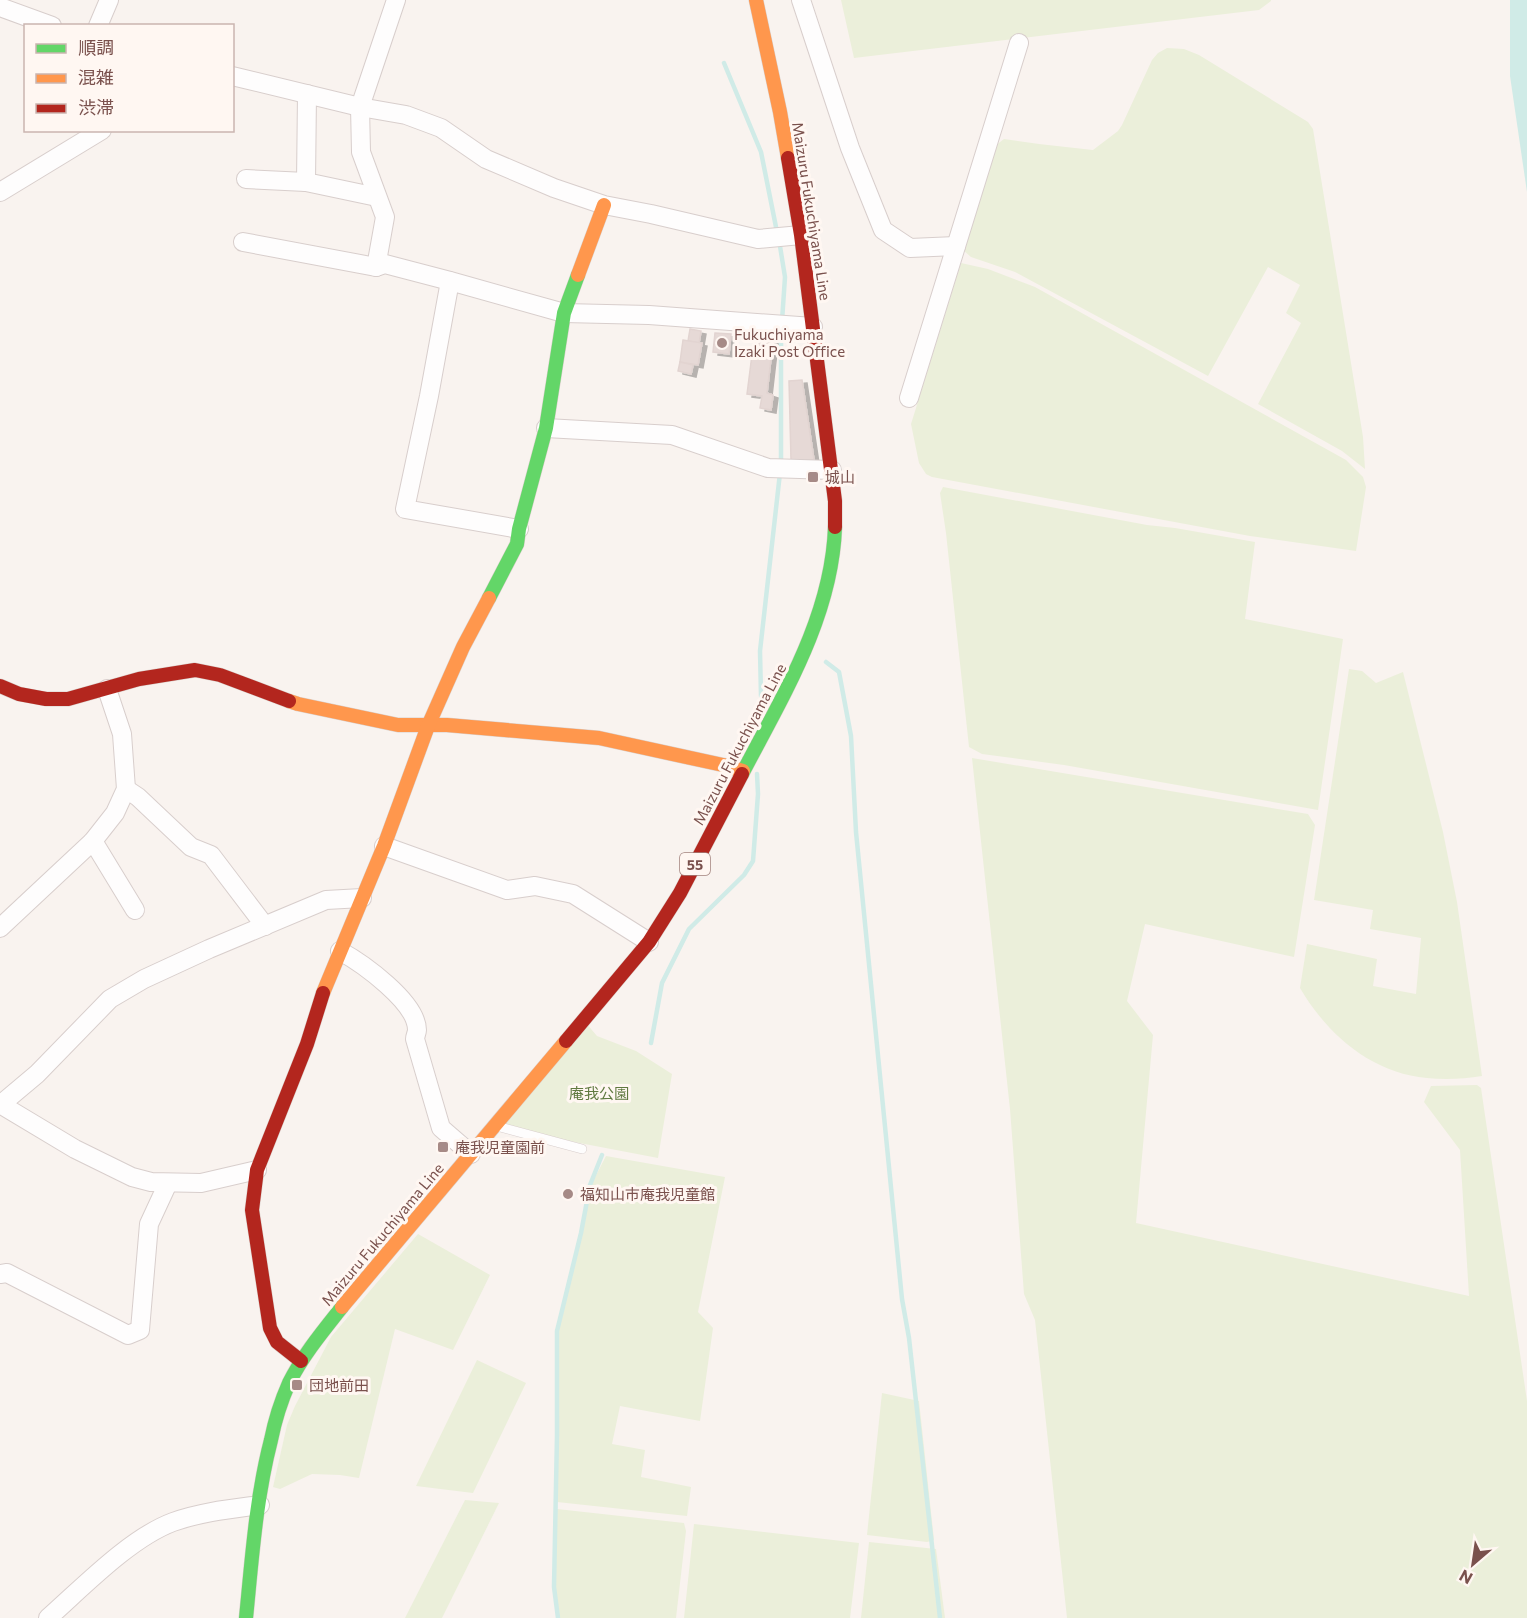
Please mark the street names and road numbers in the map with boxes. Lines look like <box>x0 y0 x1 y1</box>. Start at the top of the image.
street label: Maizuru Fukuchiyama Line <box>789 121 835 302</box>
street label: Maizuru Fukuchiyama Line <box>689 660 789 828</box>
road number: 55 <box>680 853 710 875</box>
street label: Maizuru Fukuchiyama Line <box>317 1159 447 1309</box>

